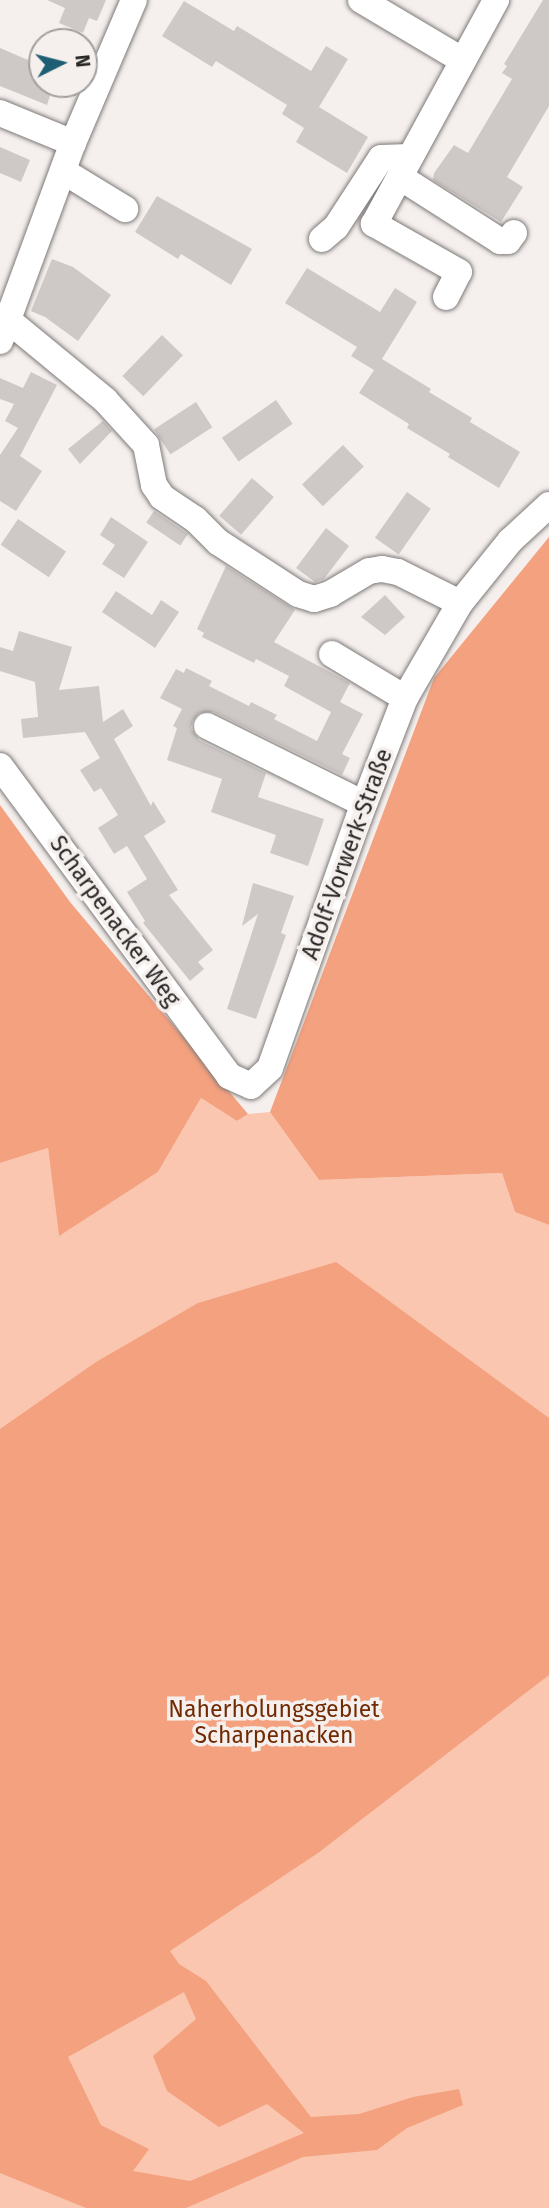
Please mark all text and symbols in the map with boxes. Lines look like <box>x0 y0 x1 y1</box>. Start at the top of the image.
north arrow <box>28 28 98 98</box>
text: N <box>70 53 94 68</box>
street label: Adolf-Vorwerk-Straße <box>296 745 398 963</box>
street label: Scharpenacker Weg <box>44 830 186 1012</box>
park label: Naherholungsgebiet Scharpenacken <box>168 1695 380 1749</box>

